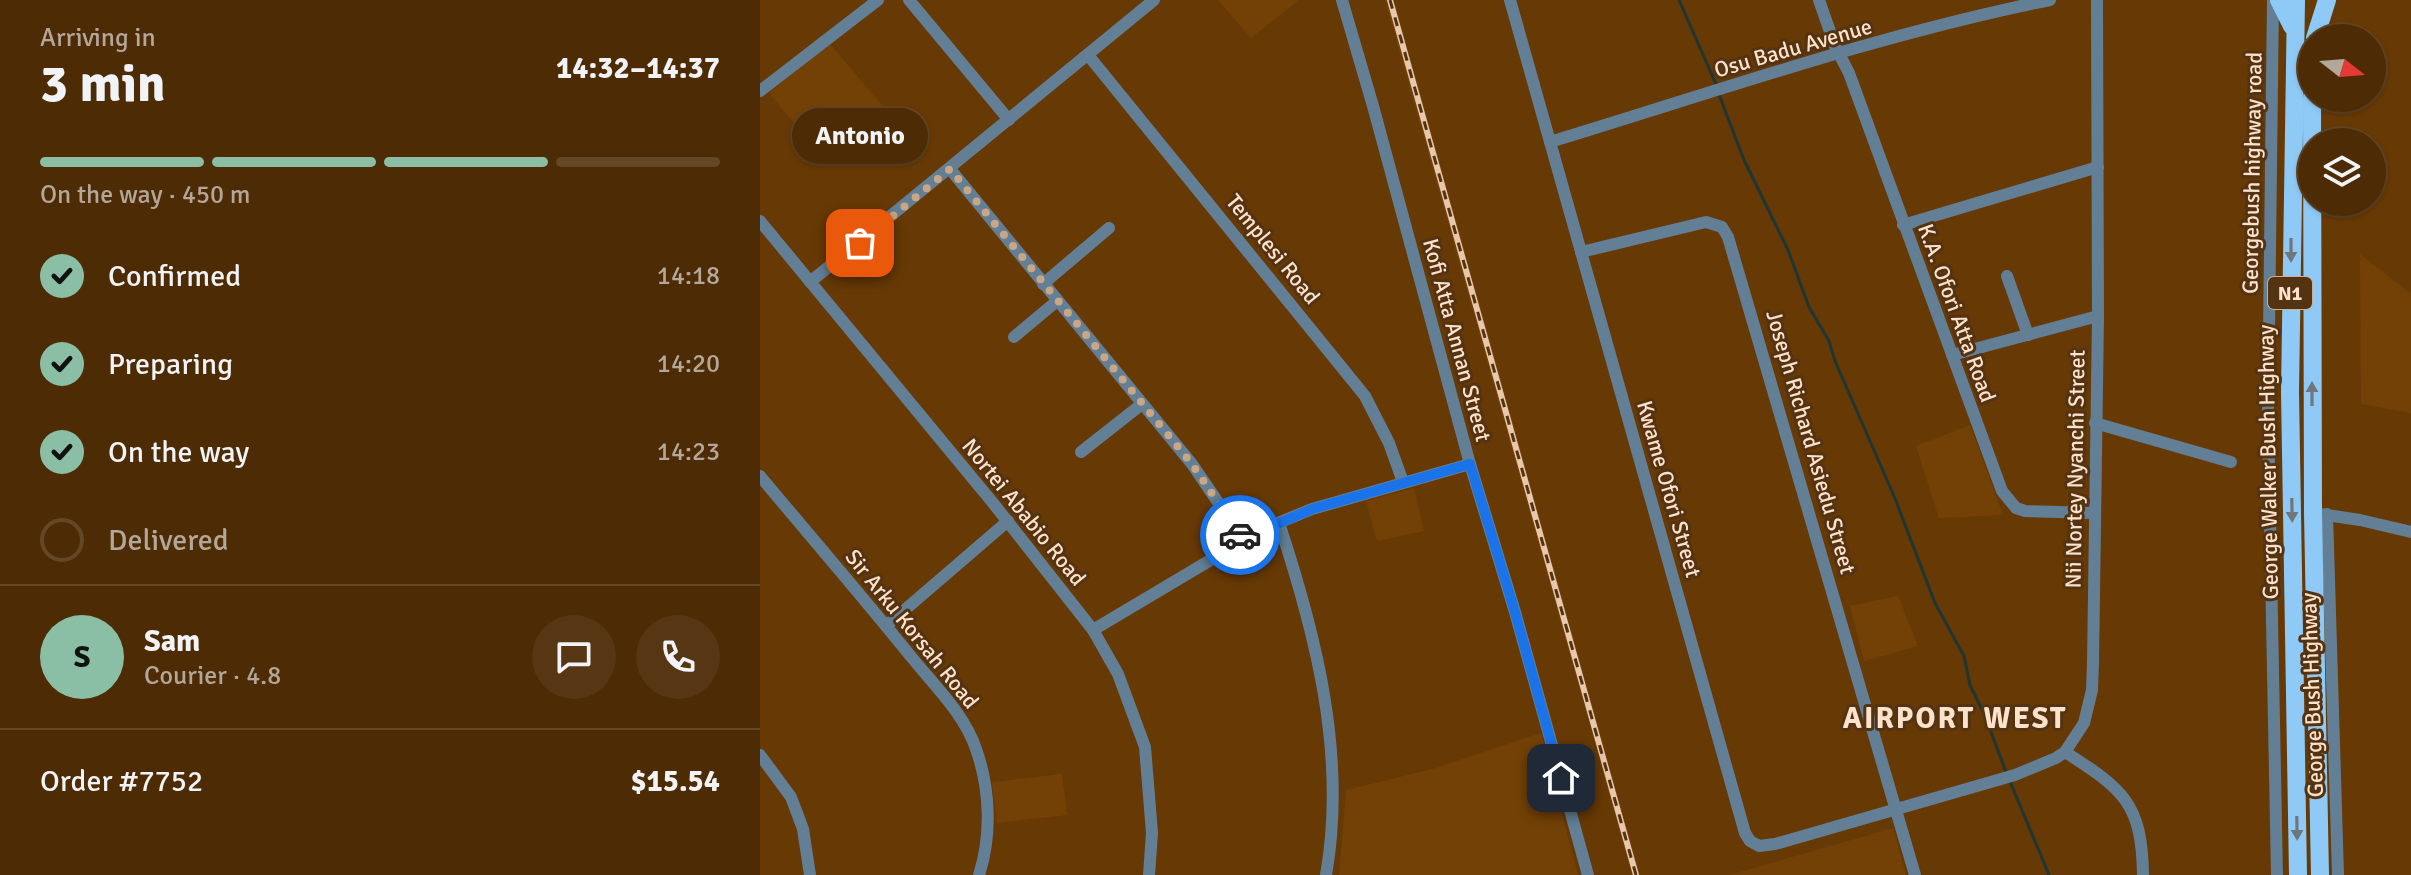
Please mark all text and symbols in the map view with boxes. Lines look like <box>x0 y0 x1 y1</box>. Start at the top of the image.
street label: Osu Badu Avenue <box>1711 13 1875 83</box>
text: Arriving in <box>40 22 156 54</box>
north arrow <box>2298 24 2386 112</box>
map controls <box>2298 24 2386 216</box>
text: 14:32–14:37 <box>556 50 720 87</box>
text: 3 min <box>40 52 166 116</box>
street label: Georgebush highway road <box>2236 52 2268 294</box>
callout: Antonio <box>792 107 928 163</box>
text: Antonio <box>815 120 905 152</box>
button: layers <box>2298 128 2386 216</box>
text: On the way · 450 m <box>40 179 250 211</box>
street label: Templesi Road <box>1220 188 1326 310</box>
pin <box>826 209 894 277</box>
street label: K.A. Ofori Atta Road <box>1912 220 2002 406</box>
icon: bag <box>838 221 882 265</box>
street label: Kofi Atta Annan Street <box>1417 236 1497 445</box>
one-way arrow <box>2284 238 2297 263</box>
icon: check <box>40 254 84 298</box>
text: Confirmed <box>108 258 241 295</box>
text: 14:18 <box>657 260 720 292</box>
road number: N1 <box>2268 277 2312 309</box>
street label: Joseph Richard Asiedu Street <box>1760 307 1862 577</box>
street label: George Walker Bush Highway <box>2252 324 2284 600</box>
icon: check <box>40 342 84 386</box>
text: Preparing <box>108 346 233 383</box>
text: 14:20 <box>657 348 720 380</box>
street label: Nii Nortey Nyanchi Street <box>2059 349 2091 589</box>
one-way arrow <box>2306 381 2318 406</box>
street label: Kwame Ofori Street <box>1631 398 1707 581</box>
icon: check <box>40 430 84 474</box>
street label: Nortei Ababio Road <box>956 433 1092 591</box>
text: On the way <box>108 434 249 471</box>
text: 14:23 <box>657 436 720 468</box>
courier <box>1200 495 1280 575</box>
one-way arrow <box>2286 498 2298 523</box>
icon: car <box>1218 513 1262 557</box>
text: Delivered <box>108 522 229 559</box>
street label: Sir Arku Korsah Road <box>839 544 985 714</box>
street label: George Bush Highway <box>2295 592 2329 798</box>
button: chat <box>532 615 616 699</box>
button: phone <box>636 615 720 699</box>
text: Sam <box>144 623 200 660</box>
text: S <box>74 639 90 676</box>
text: Courier · 4.8 <box>144 660 281 692</box>
district label: AIRPORT WEST <box>1843 700 2067 737</box>
pin <box>1527 744 1595 812</box>
icon: home <box>1539 756 1583 800</box>
text: Order #7752 <box>40 763 203 800</box>
text: $15.54 <box>630 763 720 800</box>
one-way arrow <box>2291 816 2303 841</box>

